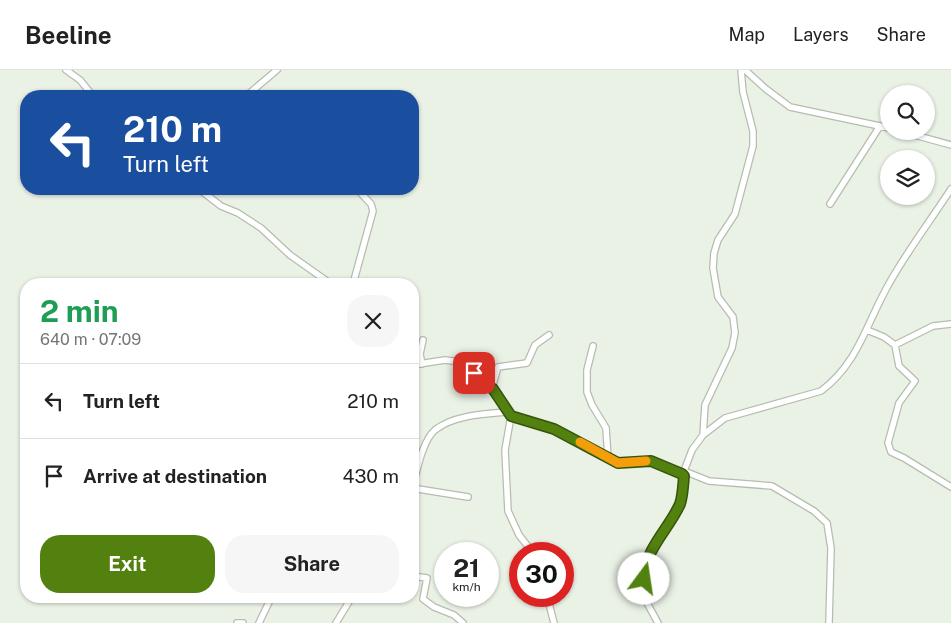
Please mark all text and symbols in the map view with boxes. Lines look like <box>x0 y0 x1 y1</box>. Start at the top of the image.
text: Beeline <box>25 21 112 49</box>
text: Map <box>729 24 765 45</box>
text: Layers <box>793 24 849 45</box>
text: Share <box>877 24 926 45</box>
map controls <box>880 85 935 205</box>
button: search <box>880 85 935 140</box>
text: 210 m <box>123 109 222 150</box>
icon: left <box>40 110 105 175</box>
button: layers <box>880 150 935 205</box>
text: Turn left <box>123 151 209 177</box>
text: 2 min <box>40 293 119 329</box>
button: close <box>347 295 399 347</box>
text: 640 m · 07:09 <box>40 330 141 349</box>
pin <box>453 352 495 394</box>
icon: arrive <box>460 359 488 387</box>
icon: left <box>40 387 68 415</box>
text: Turn left <box>83 390 160 412</box>
text: 210 m <box>347 390 399 412</box>
icon: arrive <box>40 462 68 490</box>
text: Arrive at destination <box>83 465 267 487</box>
text: 430 m <box>343 465 399 487</box>
button: Exit <box>40 535 215 593</box>
button: Share <box>225 535 399 593</box>
speed limit sign: 30 <box>509 542 574 607</box>
position arrow <box>617 552 669 604</box>
text: 21 <box>453 553 480 583</box>
text: km/h <box>452 580 481 594</box>

